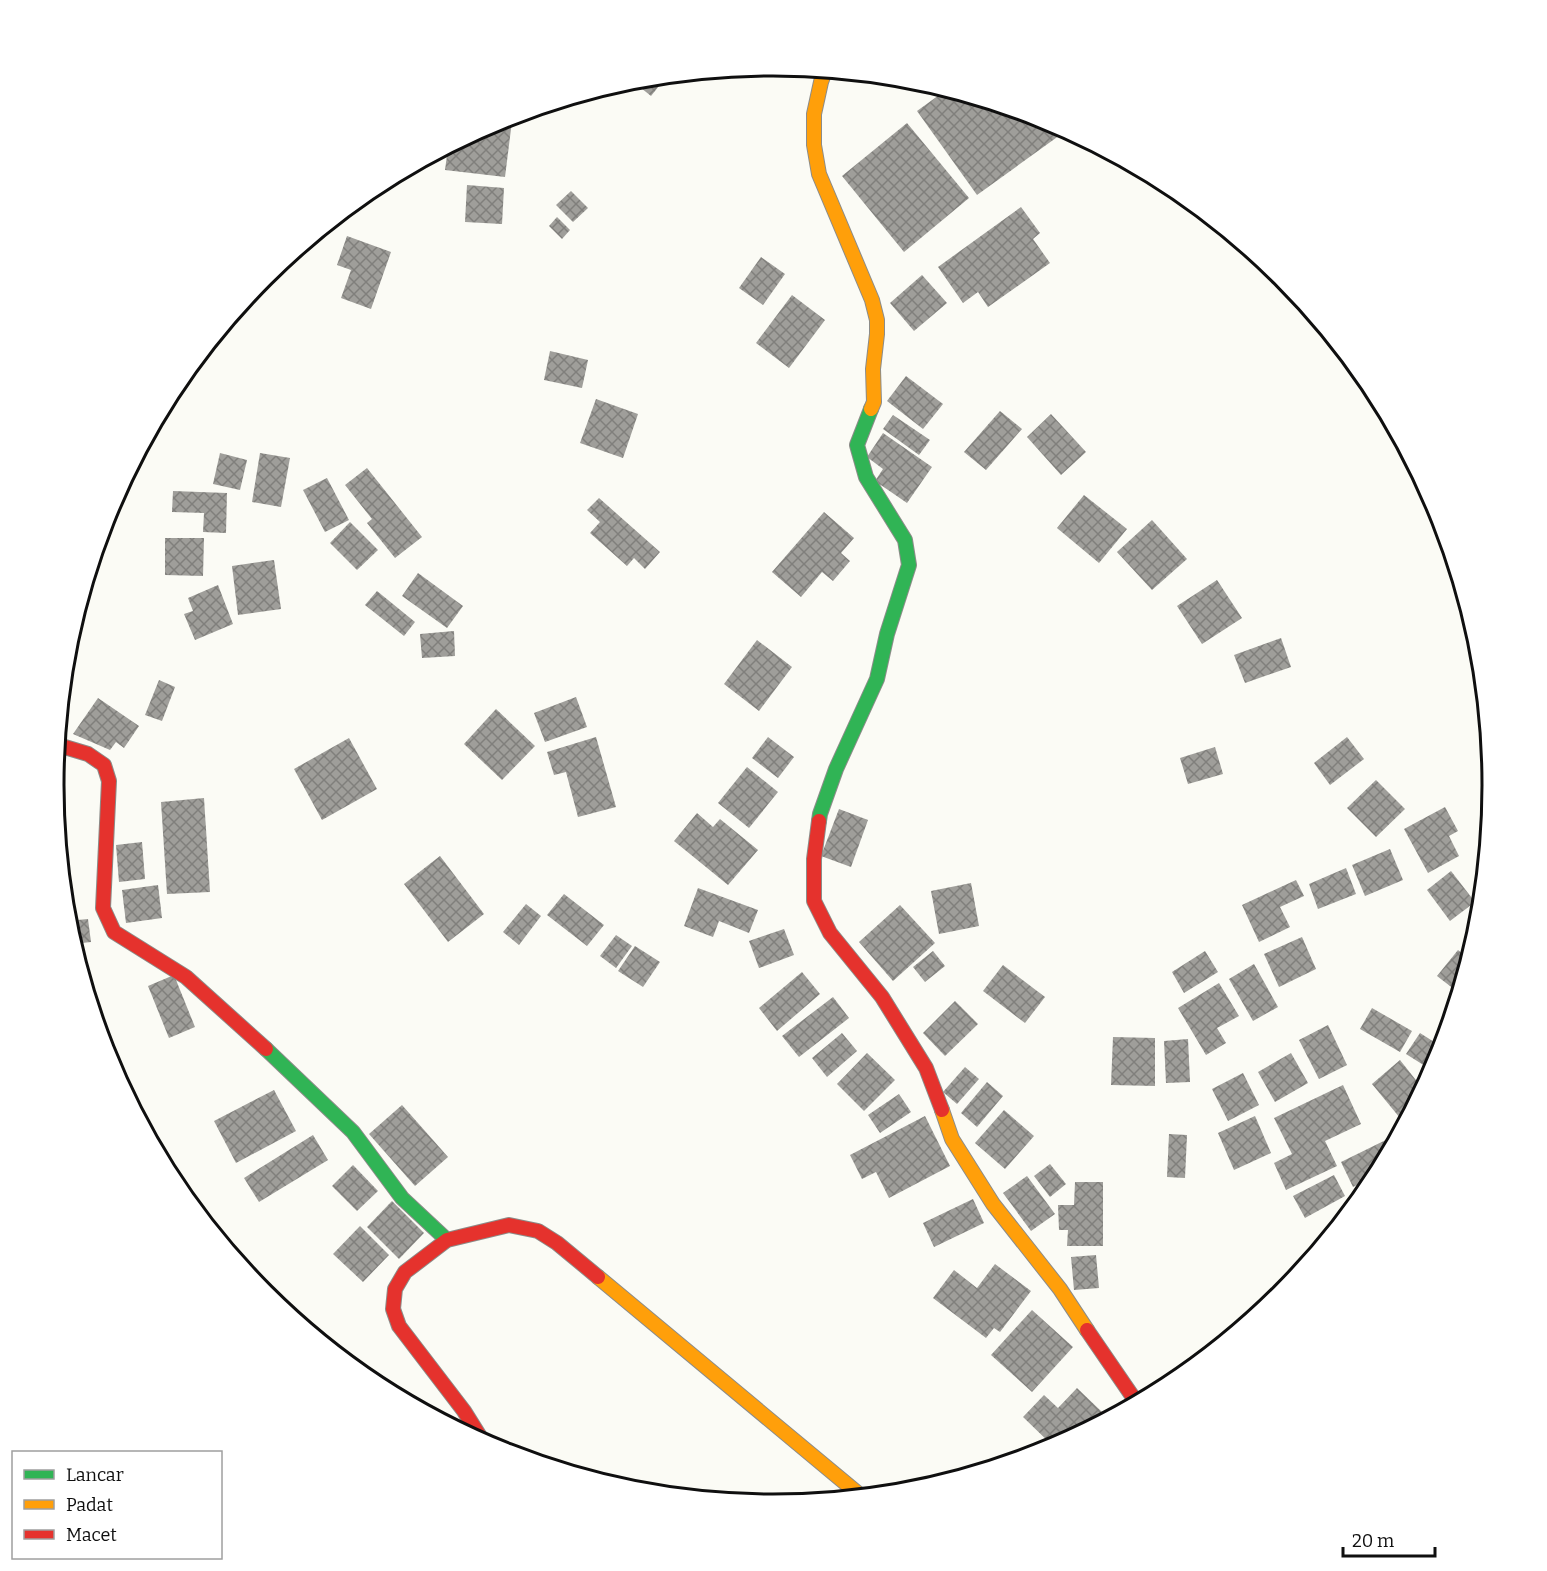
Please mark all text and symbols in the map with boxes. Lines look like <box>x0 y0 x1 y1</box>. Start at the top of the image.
legend <box>12 1451 222 1559</box>
text: Lancar <box>66 1464 124 1486</box>
text: Padat <box>66 1494 113 1516</box>
scale bar <box>1343 1520 1434 1558</box>
text: Macet <box>66 1524 117 1546</box>
text: 20 m <box>1352 1530 1394 1552</box>

